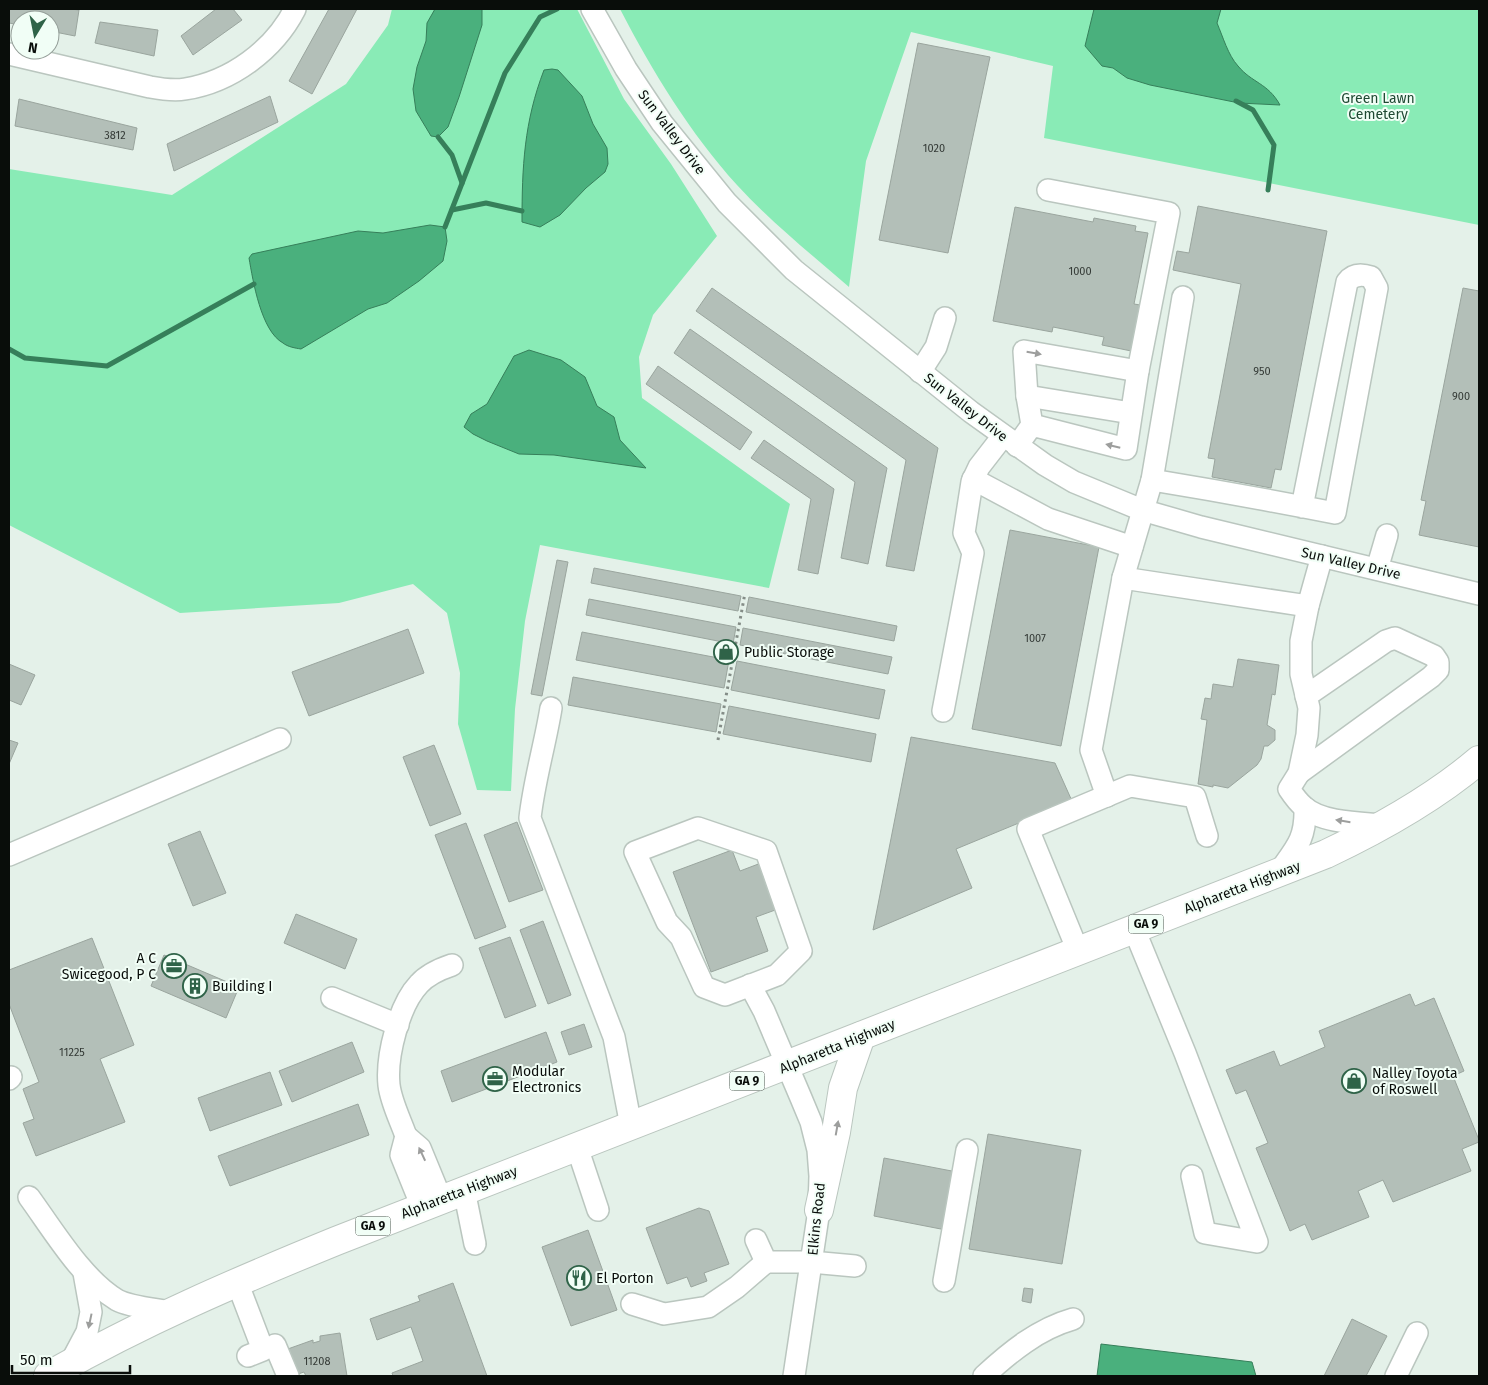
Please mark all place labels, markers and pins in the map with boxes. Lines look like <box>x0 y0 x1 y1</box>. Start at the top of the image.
shop icon: Public Storage <box>713 639 739 665</box>
place label: Public Storage <box>744 644 834 661</box>
place label: A C Swicegood, P C <box>62 950 156 983</box>
office icon: A C Swicegood, P C <box>161 953 187 979</box>
building icon: Building I <box>182 973 208 999</box>
place label: Building I <box>212 978 272 995</box>
place label: Modular Electronics <box>512 1063 582 1096</box>
place label: Nalley Toyota of Roswell <box>1372 1065 1458 1098</box>
office icon: Modular Electronics <box>482 1066 508 1092</box>
shop icon: Nalley Toyota of Roswell <box>1341 1068 1367 1094</box>
restaurant icon: El Porton <box>566 1265 592 1291</box>
place label: El Porton <box>596 1270 654 1287</box>

